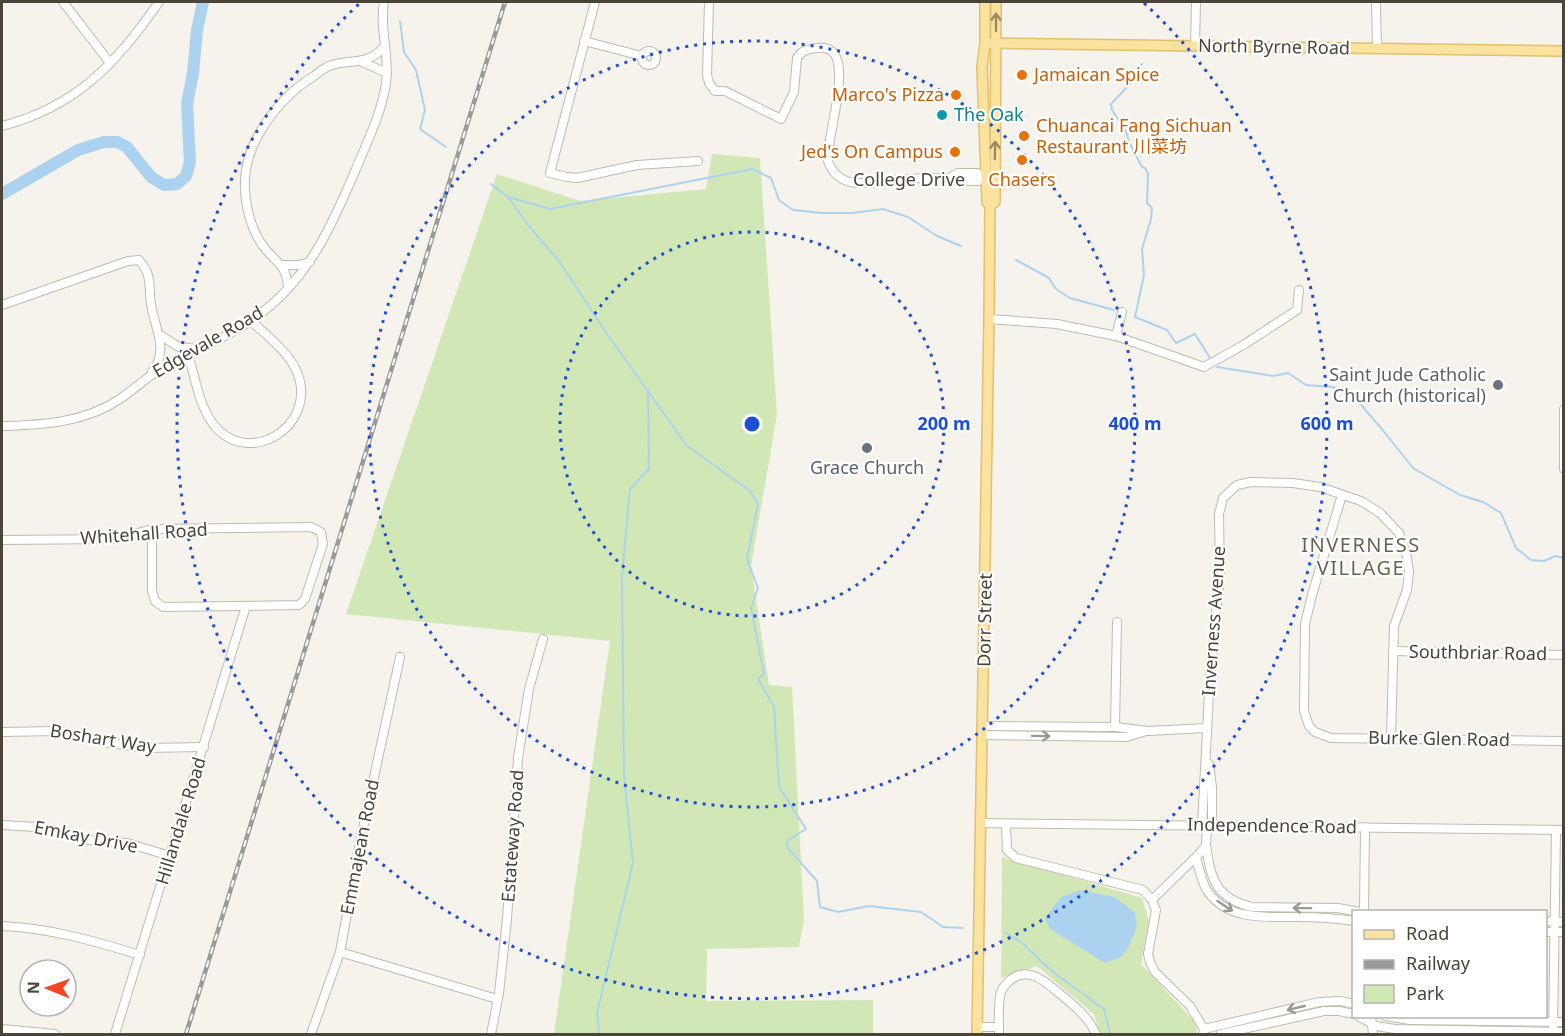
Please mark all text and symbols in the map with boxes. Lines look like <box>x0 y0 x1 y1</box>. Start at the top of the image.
one-way arrow <box>990 13 1002 33</box>
street label: North Byrne Road <box>1198 33 1350 59</box>
place label: Jamaican Spice <box>1032 62 1160 86</box>
marker: Jamaican Spice <box>1015 68 1029 82</box>
place label: Marco's Pizza <box>832 82 944 106</box>
marker: Marco's Pizza <box>949 88 963 102</box>
place label: The Oak <box>954 102 1024 126</box>
marker: The Oak <box>935 108 949 122</box>
place label: Chuancai Fang Sichuan Restaurant 川菜坊 <box>1036 113 1232 158</box>
marker: Chuancai Fang Sichuan Restaurant 川菜坊 <box>1017 129 1031 143</box>
place label: Jed's On Campus <box>799 139 943 163</box>
one-way arrow <box>989 141 1001 161</box>
marker: Jed's On Campus <box>948 145 962 159</box>
marker: Chasers <box>1015 153 1029 167</box>
street label: College Drive <box>853 167 965 191</box>
place label: Chasers <box>988 167 1056 191</box>
street label: Edgevale Road <box>148 300 267 383</box>
place label: Saint Jude Catholic Church (historical) <box>1329 362 1486 407</box>
marker: Saint Jude Catholic Church (historical) <box>1491 378 1505 392</box>
text: 200 m <box>917 411 971 435</box>
text: 400 m <box>1108 411 1162 435</box>
text: 600 m <box>1300 411 1354 435</box>
centre of rings <box>742 414 762 434</box>
marker: Grace Church <box>860 441 874 455</box>
place label: Grace Church <box>810 455 924 479</box>
street label: Whitehall Road <box>79 517 208 549</box>
district label: INVERNESS VILLAGE <box>1301 531 1421 581</box>
street label: Inverness Avenue <box>1196 545 1230 697</box>
street label: Dorr Street <box>971 572 997 667</box>
street label: Southbriar Road <box>1409 639 1547 665</box>
street label: Boshart Way <box>49 718 159 758</box>
street label: Burke Glen Road <box>1368 725 1510 751</box>
one-way arrow <box>1031 730 1051 742</box>
street label: Hillandale Road <box>149 754 211 888</box>
street label: Estateway Road <box>495 769 529 903</box>
street label: Emmajean Road <box>334 777 384 917</box>
street label: Independence Road <box>1187 812 1357 838</box>
street label: Emkay Drive <box>32 814 140 858</box>
one-way arrow <box>1216 900 1233 912</box>
one-way arrow <box>1293 902 1313 913</box>
legend <box>1352 910 1547 1018</box>
text: Road <box>1406 921 1449 945</box>
text: Railway <box>1406 951 1471 975</box>
north arrow <box>18 958 78 1018</box>
text: N <box>22 981 44 994</box>
text: Park <box>1406 981 1444 1005</box>
one-way arrow <box>1287 1002 1306 1014</box>

